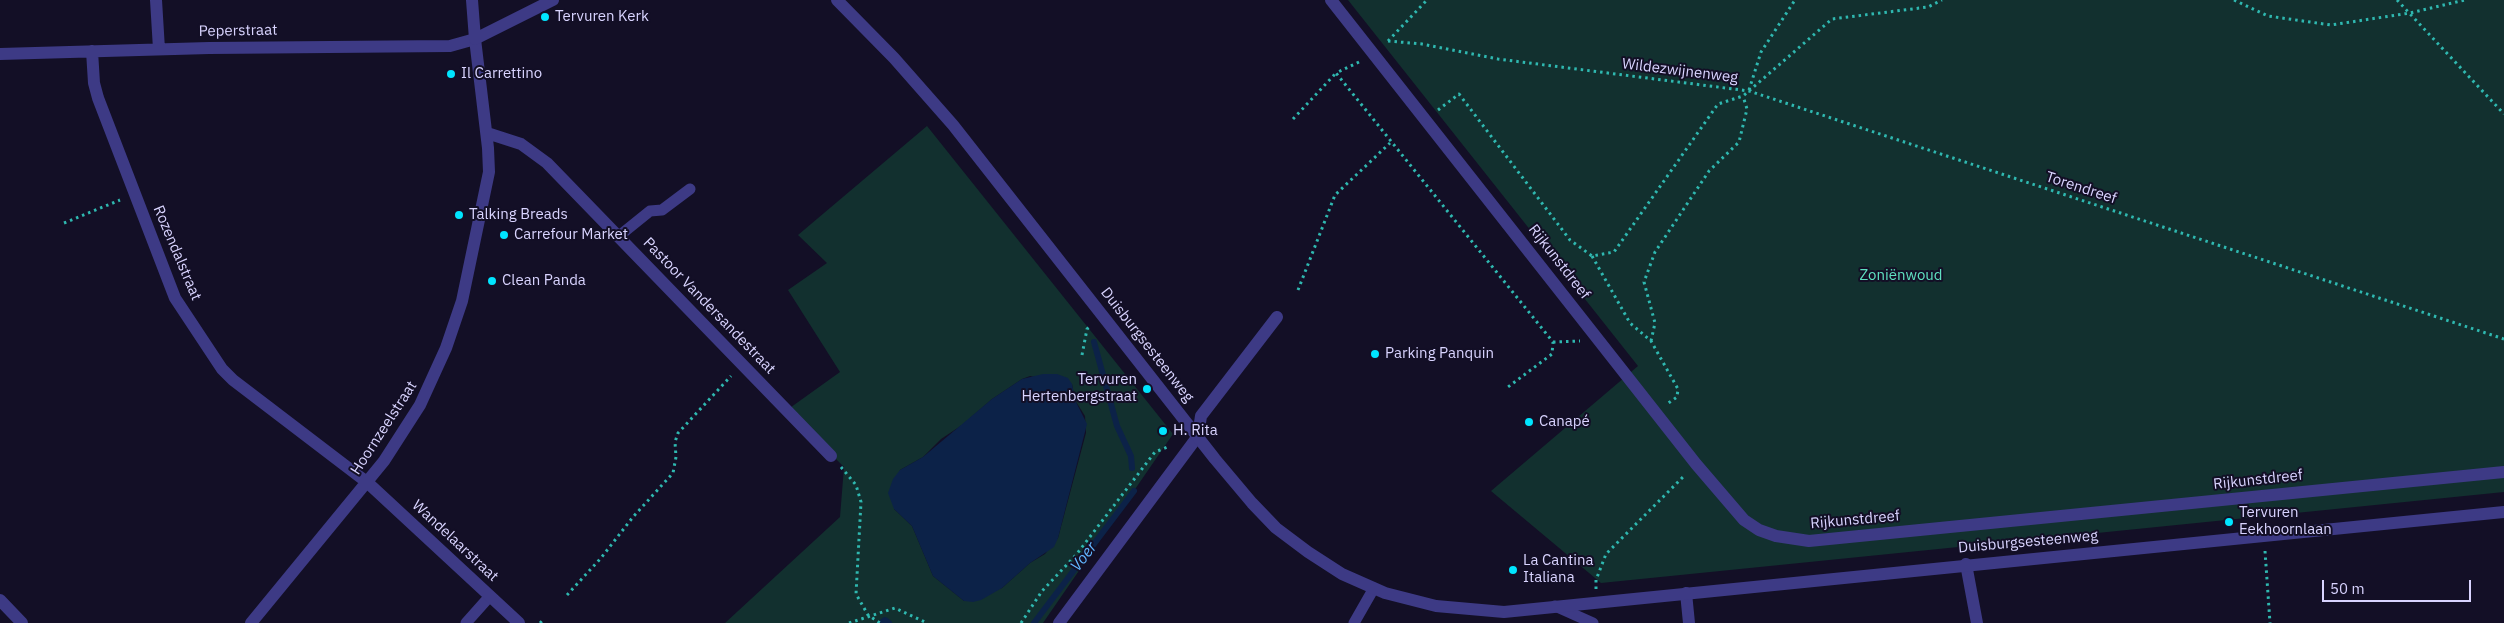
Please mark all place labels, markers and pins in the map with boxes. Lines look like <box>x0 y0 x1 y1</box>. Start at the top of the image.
place label: Tervuren Kerk <box>555 8 649 26</box>
marker: Tervuren Kerk <box>539 11 551 23</box>
place label: Il Carrettino <box>461 65 542 83</box>
marker: Il Carrettino <box>445 68 457 80</box>
place label: Talking Breads <box>469 206 568 224</box>
marker: Talking Breads <box>453 209 465 221</box>
place label: Carrefour Market <box>514 226 628 244</box>
marker: Carrefour Market <box>498 229 510 241</box>
place label: Clean Panda <box>502 272 586 290</box>
marker: Clean Panda <box>486 275 498 287</box>
place label: Parking Panquin <box>1385 345 1494 363</box>
marker: Parking Panquin <box>1369 348 1381 360</box>
place label: Tervuren Hertenbergstraat <box>1021 371 1137 406</box>
marker: Tervuren Hertenbergstraat <box>1141 383 1153 395</box>
place label: Canapé <box>1539 413 1590 431</box>
marker: Canapé <box>1523 416 1535 428</box>
place label: H. Rita <box>1173 422 1218 440</box>
marker: H. Rita <box>1157 425 1169 437</box>
place label: Tervuren Eekhoornlaan <box>2239 504 2332 539</box>
marker: Tervuren Eekhoornlaan <box>2223 516 2235 528</box>
place label: La Cantina Italiana <box>1523 552 1593 587</box>
marker: La Cantina Italiana <box>1507 564 1519 576</box>

